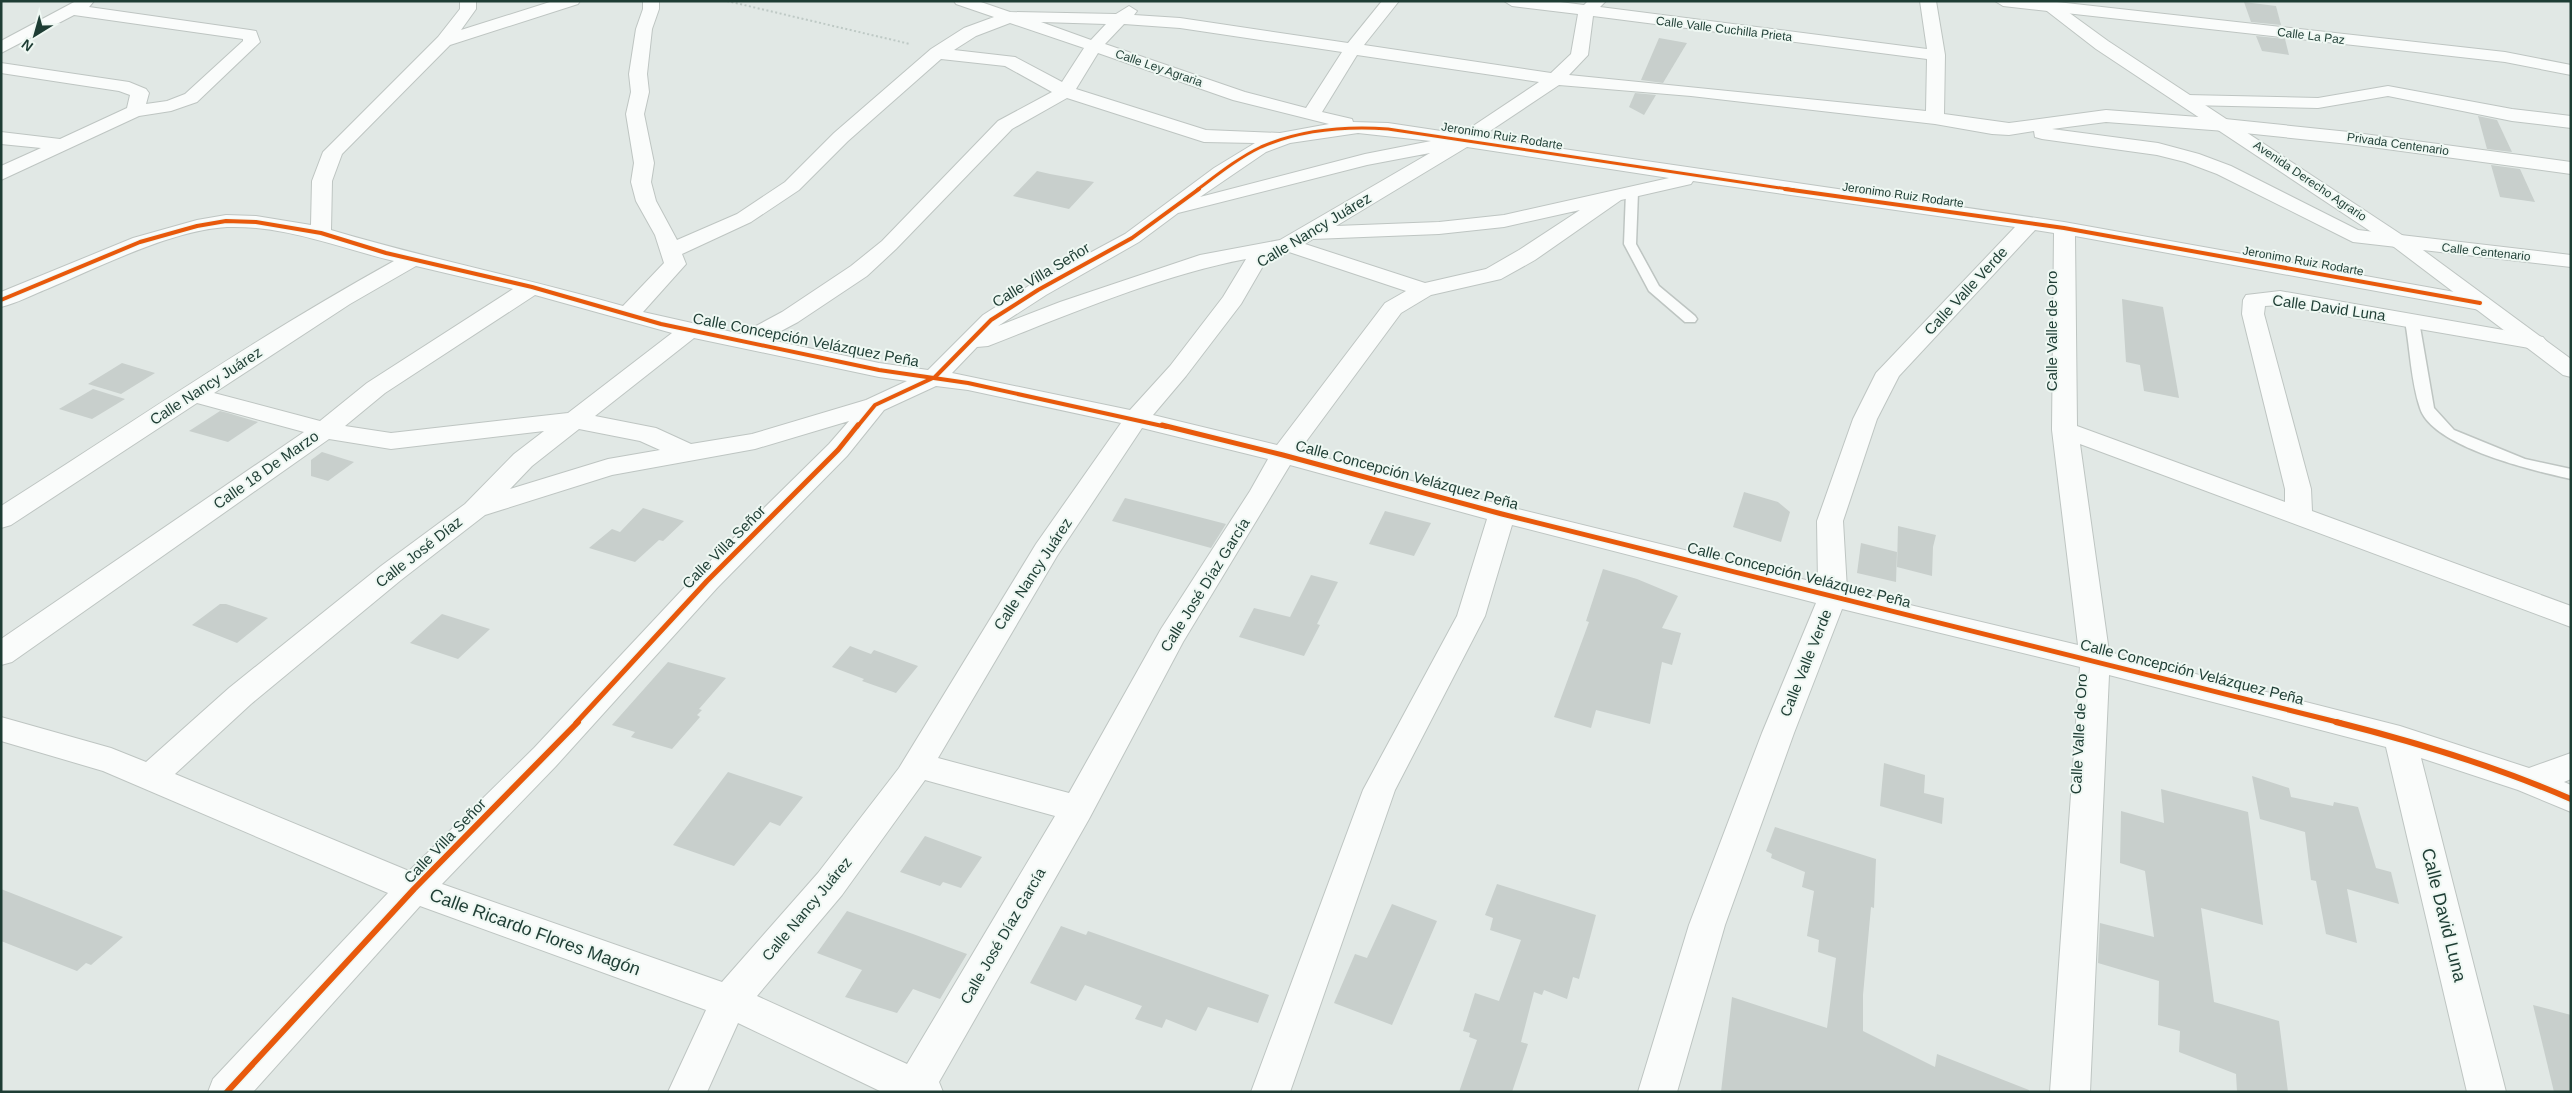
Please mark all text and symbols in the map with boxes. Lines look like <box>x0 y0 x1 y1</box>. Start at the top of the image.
north arrow <box>10 10 60 60</box>
street label: Calle Valle Cuchilla Prieta <box>1655 14 1793 44</box>
street label: Calle La Paz <box>2276 25 2346 47</box>
text: N <box>18 36 36 55</box>
street label: Calle Ley Agraria <box>1114 47 1205 90</box>
street label: Jeronimo Ruiz Rodarte <box>1440 119 1564 153</box>
street label: Privada Centenario <box>2346 130 2450 158</box>
street label: Avenida Derecho Agrario <box>2251 138 2369 224</box>
street label: Jeronimo Ruiz Rodarte <box>1841 180 1965 211</box>
street label: Calle Nancy Juárez <box>1254 189 1374 270</box>
street label: Calle Villa Señor <box>989 239 1093 310</box>
street label: Calle Centenario <box>2441 240 2532 264</box>
street label: Calle Valle Verde <box>1921 243 2011 338</box>
street label: Jeronimo Ruiz Rodarte <box>2241 243 2365 279</box>
street label: Calle Valle de Oro <box>2043 271 2060 391</box>
street label: Calle David Luna <box>2271 291 2387 324</box>
street label: Calle Concepción Velázquez Peña <box>692 309 921 370</box>
street label: Calle Nancy Juárez <box>147 343 265 428</box>
street label: Calle 18 De Marzo <box>210 427 321 512</box>
street label: Calle Concepción Velázquez Peña <box>1294 437 1521 513</box>
street label: Calle Villa Señor <box>679 502 769 592</box>
street label: Calle José Díaz <box>372 513 465 591</box>
street label: Calle José Díaz García <box>1157 514 1253 655</box>
street label: Calle Nancy Juárez <box>990 515 1075 633</box>
street label: Calle Concepción Velázquez Peña <box>1685 538 1913 611</box>
street label: Calle Valle Verde <box>1776 607 1835 719</box>
street label: Calle Concepción Velázquez Peña <box>2078 635 2306 708</box>
street label: Calle Valle de Oro <box>2067 673 2090 795</box>
street label: Calle Villa Señor <box>400 795 489 886</box>
street label: Calle David Luna <box>2418 846 2471 985</box>
street label: Calle Nancy Juárez <box>758 853 855 964</box>
street label: Calle José Díaz García <box>957 864 1049 1007</box>
street label: Calle Ricardo Flores Magón <box>427 884 643 980</box>

